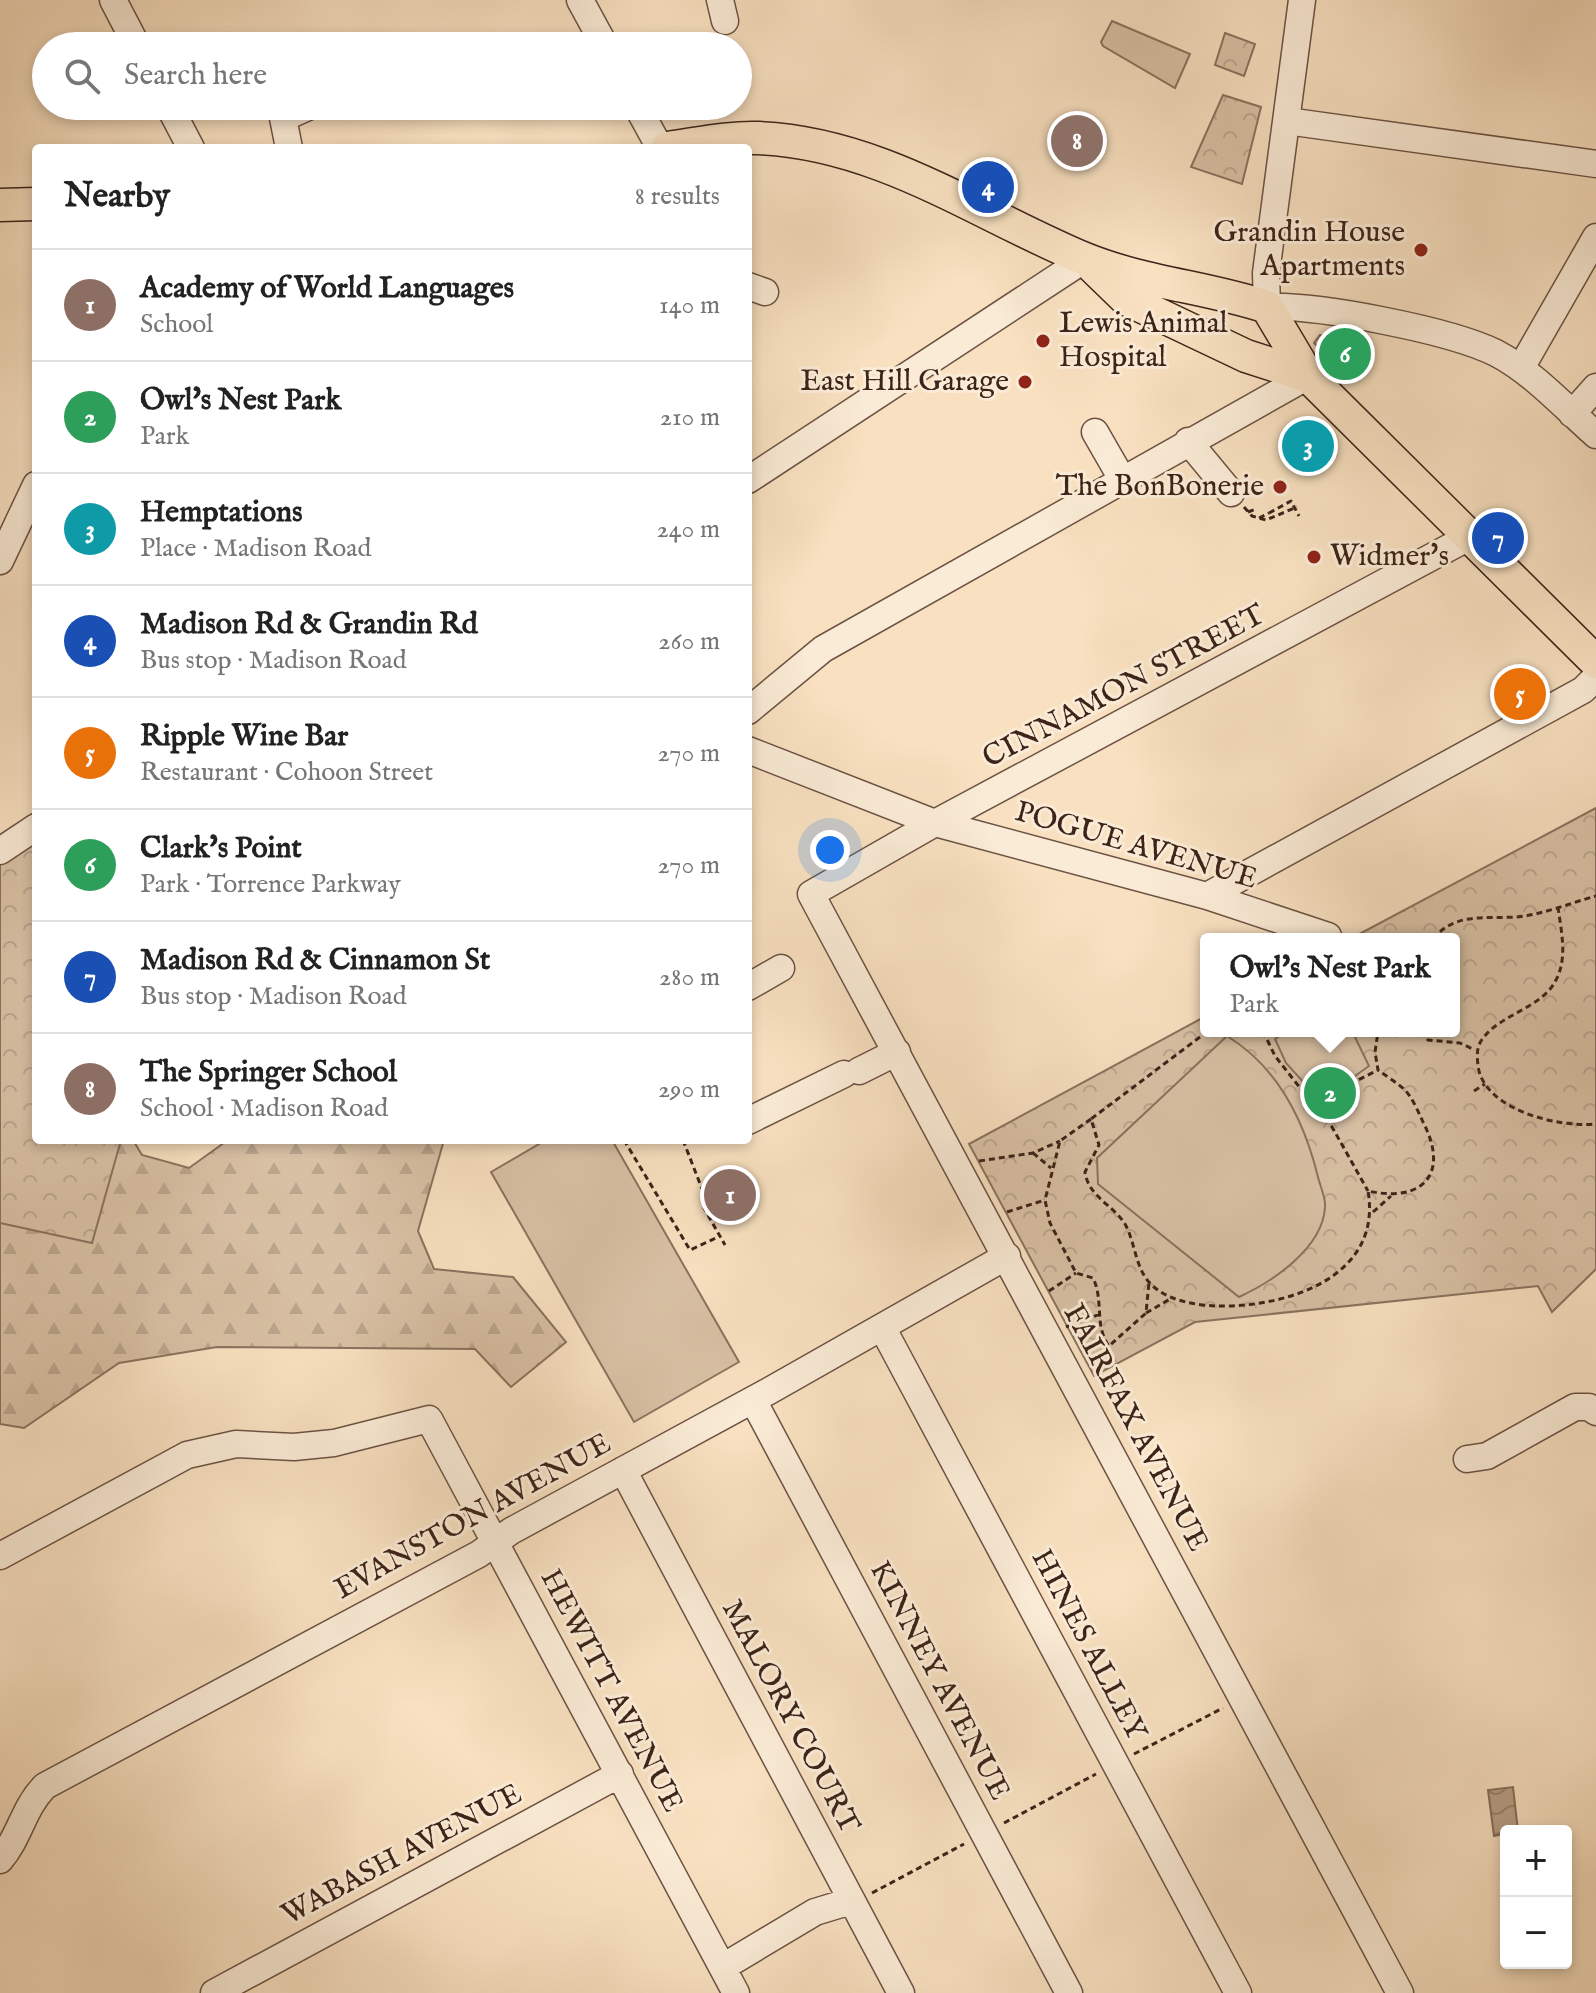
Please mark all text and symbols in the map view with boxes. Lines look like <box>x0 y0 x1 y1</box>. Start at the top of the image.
search box <box>32 32 752 120</box>
icon: search <box>60 54 104 98</box>
text: Search here <box>124 57 267 95</box>
pin: 8 <box>1051 111 1103 171</box>
pin: 4 <box>962 157 1014 217</box>
text: Nearby <box>64 175 170 218</box>
text: 8 results <box>635 180 720 213</box>
place label: Grandin House Apartments <box>1213 214 1405 286</box>
marker: Grandin House Apartments <box>1412 241 1430 259</box>
text: Academy of World Languages <box>140 270 514 308</box>
text: 1 <box>85 289 95 322</box>
text: 140 m <box>659 289 720 322</box>
place label: Lewis Animal Hospital <box>1059 305 1229 377</box>
text: School <box>140 308 213 341</box>
pin: 6 <box>1319 324 1371 384</box>
marker: Lewis Animal Hospital <box>1034 332 1052 350</box>
place label: East Hill Garage <box>800 363 1009 401</box>
marker: East Hill Garage <box>1016 373 1034 391</box>
text: Owl's Nest Park <box>140 382 341 420</box>
text: 2 <box>84 401 96 434</box>
text: 210 m <box>660 401 720 434</box>
pin: 3 <box>1282 416 1334 476</box>
text: Park <box>140 420 189 453</box>
place label: The BonBonerie <box>1056 468 1264 506</box>
marker: The BonBonerie <box>1271 478 1289 496</box>
text: Hemptations <box>140 494 303 532</box>
pin: 7 <box>1472 508 1524 568</box>
text: 3 <box>85 513 95 546</box>
text: 240 m <box>657 513 720 546</box>
text: Place · Madison Road <box>140 532 371 565</box>
place label: Widmer's <box>1330 538 1449 576</box>
marker: Widmer's <box>1305 548 1323 566</box>
street label: CINNAMON STREET <box>976 596 1272 778</box>
text: Madison Rd & Grandin Rd <box>140 606 478 644</box>
text: 4 <box>84 625 96 658</box>
text: 260 m <box>658 625 720 658</box>
text: Bus stop · Madison Road <box>140 644 407 677</box>
pin: 5 <box>1494 664 1546 724</box>
text: Ripple Wine Bar <box>140 718 348 756</box>
text: 5 <box>85 737 95 770</box>
text: 270 m <box>657 737 720 770</box>
text: Restaurant · Cohoon Street <box>140 756 433 789</box>
street label: POGUE AVENUE <box>1011 793 1261 899</box>
text: Clark's Point <box>140 830 302 868</box>
your location <box>810 830 850 870</box>
text: 6 <box>85 849 95 882</box>
text: 270 m <box>657 849 720 882</box>
text: Park · Torrence Parkway <box>140 868 401 901</box>
popup <box>1200 933 1460 1037</box>
text: Madison Rd & Cinnamon St <box>140 942 490 980</box>
text: Owl's Nest Park <box>1229 950 1431 988</box>
text: 7 <box>84 961 96 994</box>
text: 280 m <box>659 961 720 994</box>
text: Bus stop · Madison Road <box>140 980 407 1013</box>
text: Park <box>1229 988 1279 1021</box>
text: The Springer School <box>140 1054 397 1092</box>
pin: 2 <box>1304 1063 1356 1123</box>
text: 8 <box>85 1073 95 1106</box>
text: 290 m <box>658 1073 720 1106</box>
text: School · Madison Road <box>140 1092 388 1125</box>
pin: 1 <box>704 1165 756 1225</box>
street label: FAIRFAX AVENUE <box>1054 1298 1216 1558</box>
street label: EVANSTON AVENUE <box>328 1425 618 1609</box>
street label: HINES ALLEY <box>1022 1543 1155 1749</box>
street label: KINNEY AVENUE <box>860 1555 1018 1807</box>
street label: HEWITT AVENUE <box>531 1563 691 1819</box>
street label: MALORY COURT <box>712 1594 868 1840</box>
street label: WABASH AVENUE <box>275 1776 529 1934</box>
map controls <box>1500 1825 1572 1969</box>
button: + <box>1500 1825 1572 1897</box>
button: − <box>1500 1897 1572 1969</box>

